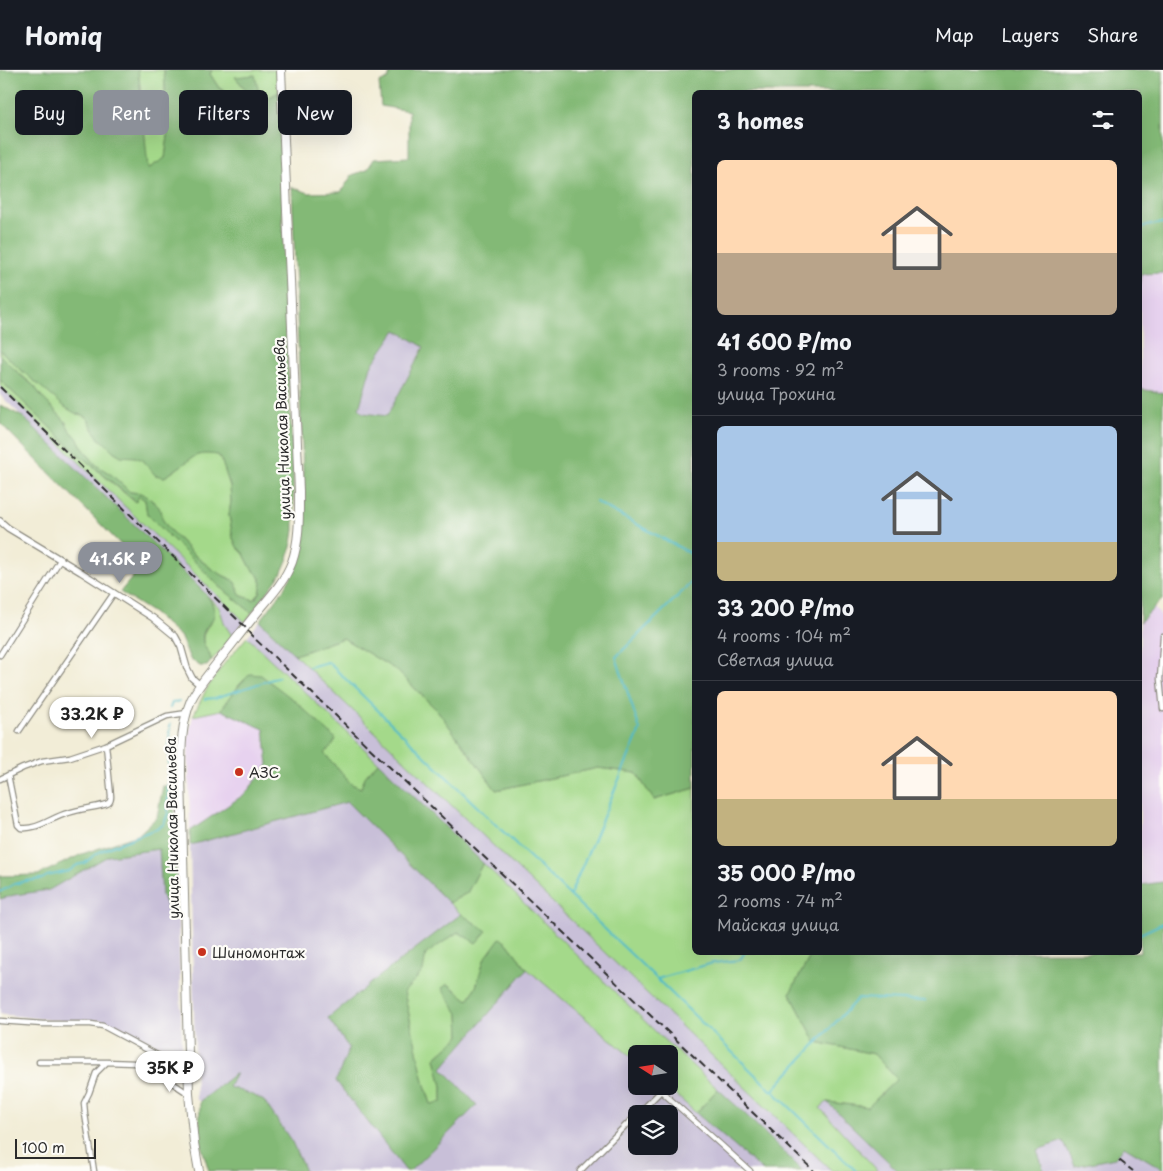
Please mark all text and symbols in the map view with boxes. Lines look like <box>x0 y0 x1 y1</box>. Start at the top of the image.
text: Homiq <box>25 17 102 53</box>
text: Map <box>935 21 974 48</box>
text: Layers <box>1002 21 1059 48</box>
text: Share <box>1087 21 1138 48</box>
chip: Buy <box>15 90 83 135</box>
chip: Rent <box>93 90 169 135</box>
chip: Filters <box>179 90 268 135</box>
chip: New <box>278 90 352 135</box>
text: 3 homes <box>717 104 804 136</box>
icon: filters <box>1089 106 1117 134</box>
icon: home <box>872 193 962 283</box>
text: 41 600 ₽/mo <box>717 325 852 357</box>
street label: улица Николая Васильева <box>268 338 296 520</box>
text: 3 rooms · 92 m² <box>717 357 844 381</box>
text: улица Трохина <box>717 381 836 405</box>
icon: home <box>872 458 962 548</box>
pin: 41.6K ₽ <box>74 542 166 584</box>
text: 41.6K ₽ <box>89 546 151 570</box>
text: 33 200 ₽/mo <box>717 591 854 623</box>
text: 4 rooms · 104 m² <box>717 623 851 647</box>
text: Светлая улица <box>717 647 834 671</box>
pin: 33.2K ₽ <box>46 696 138 739</box>
text: 33.2K ₽ <box>60 701 124 725</box>
icon: home <box>872 723 962 813</box>
street label: улица Николая Васильева <box>160 737 184 919</box>
place label: АЗС <box>249 762 279 783</box>
marker: АЗС <box>233 766 245 778</box>
text: 35 000 ₽/mo <box>717 856 855 888</box>
text: 2 rooms · 74 m² <box>717 888 843 912</box>
text: Майская улица <box>717 912 839 936</box>
place label: Шиномонтаж <box>212 942 306 963</box>
marker: Шиномонтаж <box>196 946 208 958</box>
north arrow <box>628 1045 678 1095</box>
map controls <box>628 1045 678 1155</box>
pin: 35K ₽ <box>135 1050 205 1093</box>
text: 35K ₽ <box>146 1055 194 1079</box>
button: layers <box>628 1105 678 1155</box>
scale bar <box>15 1136 96 1159</box>
text: 100 m <box>22 1137 65 1158</box>

